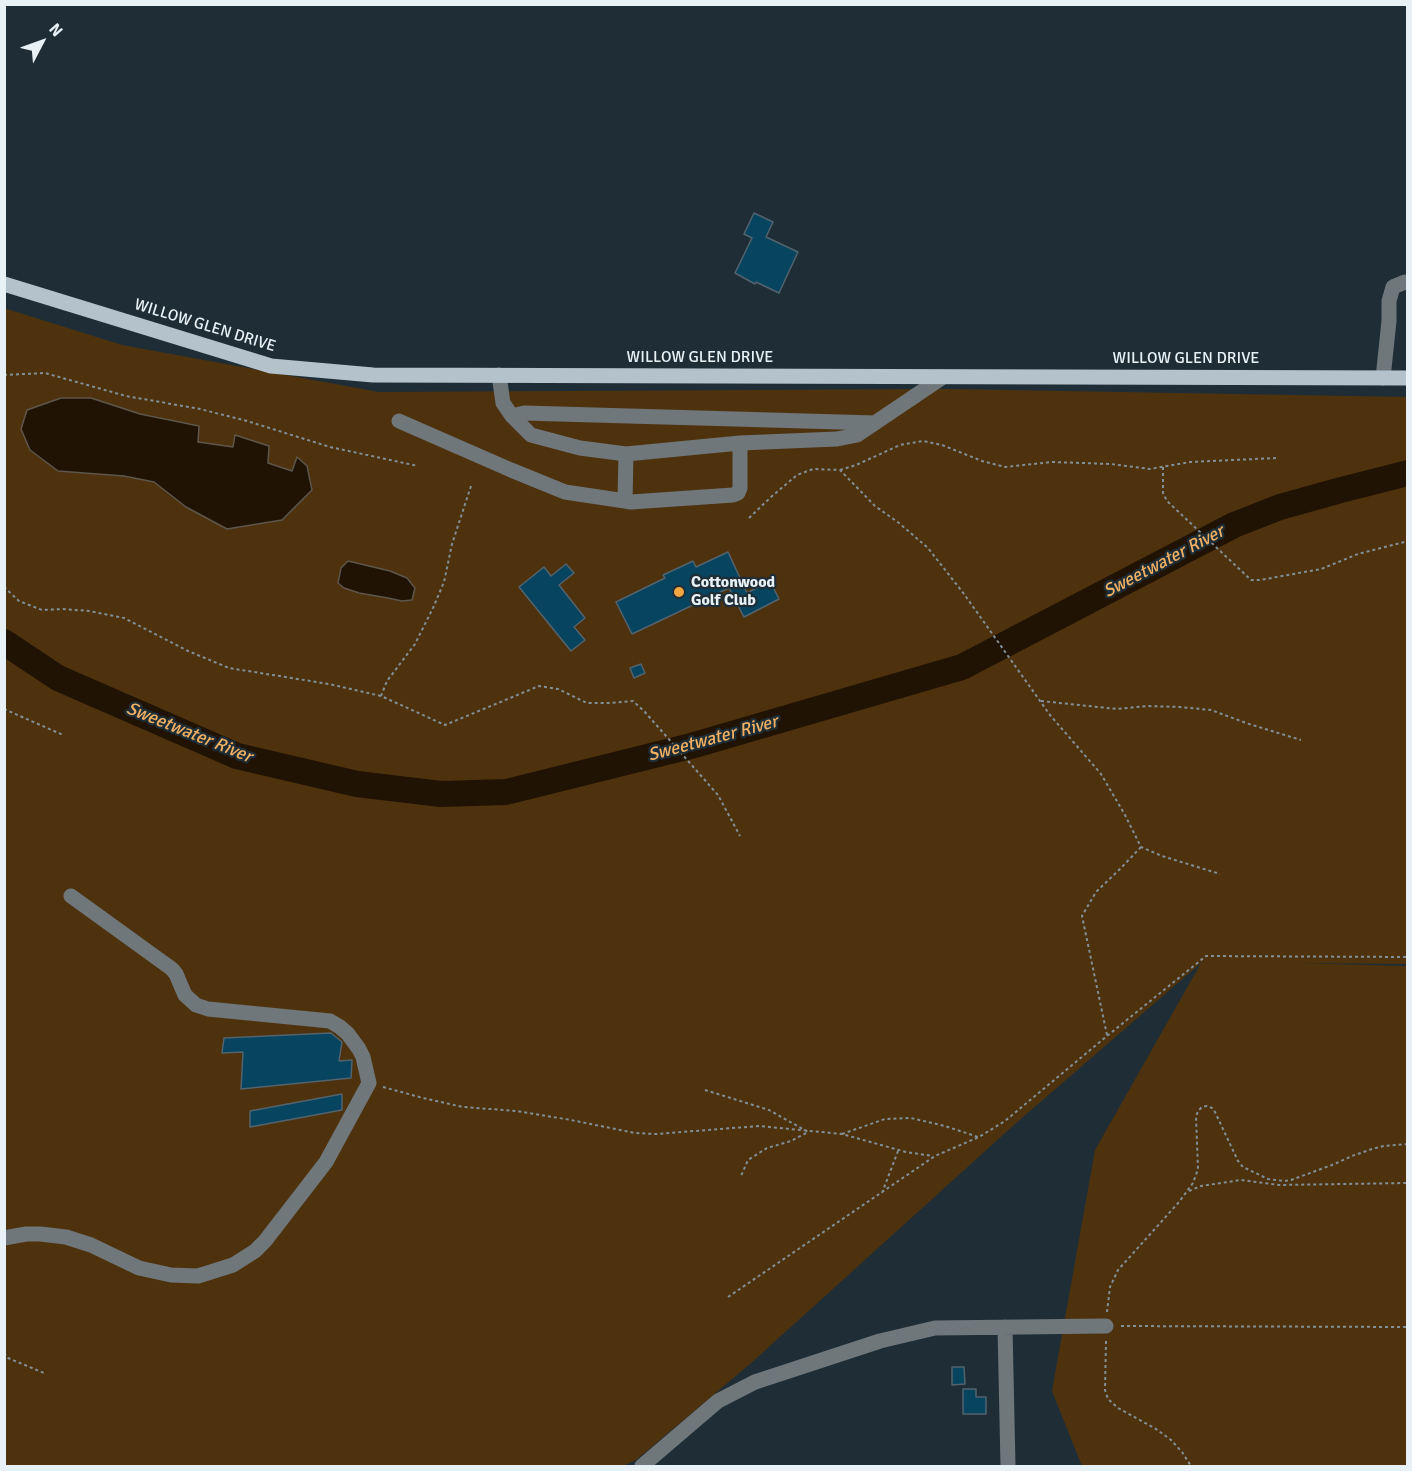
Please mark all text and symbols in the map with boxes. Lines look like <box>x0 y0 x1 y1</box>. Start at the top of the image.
north arrow <box>12 12 72 72</box>
text: N <box>44 19 67 41</box>
street label: WILLOW GLEN DRIVE <box>132 295 278 357</box>
street label: WILLOW GLEN DRIVE <box>627 348 773 368</box>
street label: WILLOW GLEN DRIVE <box>1113 349 1259 369</box>
water label: Sweetwater River <box>1100 521 1228 603</box>
place label: Cottonwood Golf Club <box>691 573 775 611</box>
marker: Cottonwood Golf Club <box>672 585 686 599</box>
water label: Sweetwater River <box>123 698 255 768</box>
water label: Sweetwater River <box>646 711 780 767</box>

